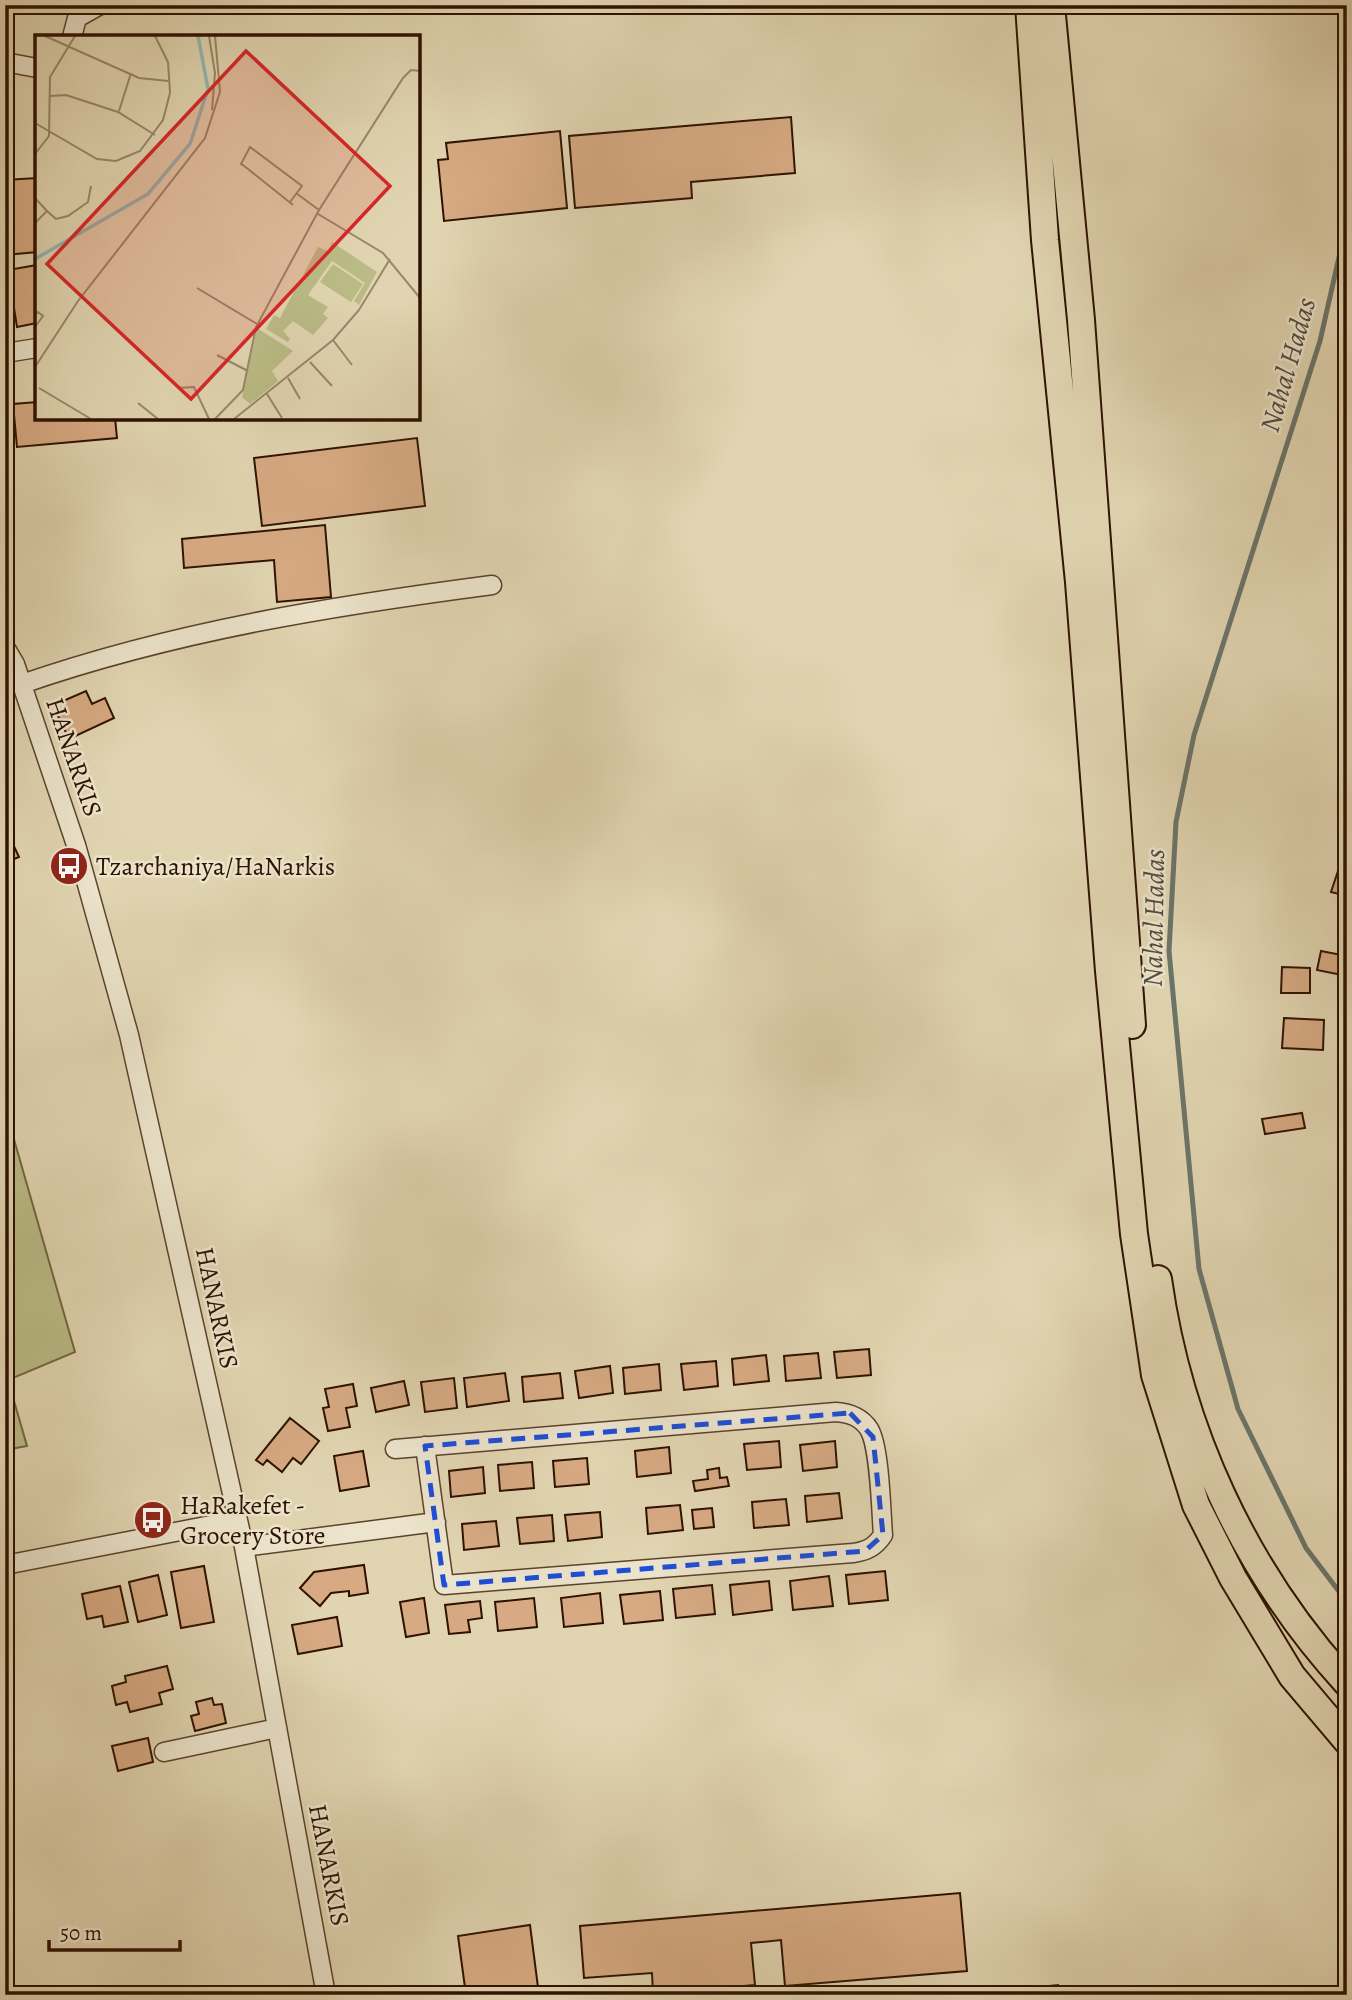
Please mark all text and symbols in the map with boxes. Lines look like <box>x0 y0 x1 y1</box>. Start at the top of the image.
inset map <box>35 35 420 420</box>
water label: Nahal Hadas <box>1251 293 1325 437</box>
street label: HANARKIS <box>37 693 111 821</box>
bus stop icon: Tzarchaniya/HaNarkis <box>48 845 90 887</box>
water label: Nahal Hadas <box>1134 848 1174 987</box>
place label: Tzarchaniya/HaNarkis <box>96 849 335 884</box>
street label: HANARKIS <box>187 1244 247 1372</box>
place label: HaRakefet - Grocery Store <box>180 1488 326 1553</box>
bus stop icon: HaRakefet - Grocery Store <box>132 1499 174 1541</box>
street label: HANARKIS <box>300 1801 358 1929</box>
scale bar <box>49 1909 180 1953</box>
text: 50 m <box>60 1919 102 1947</box>

